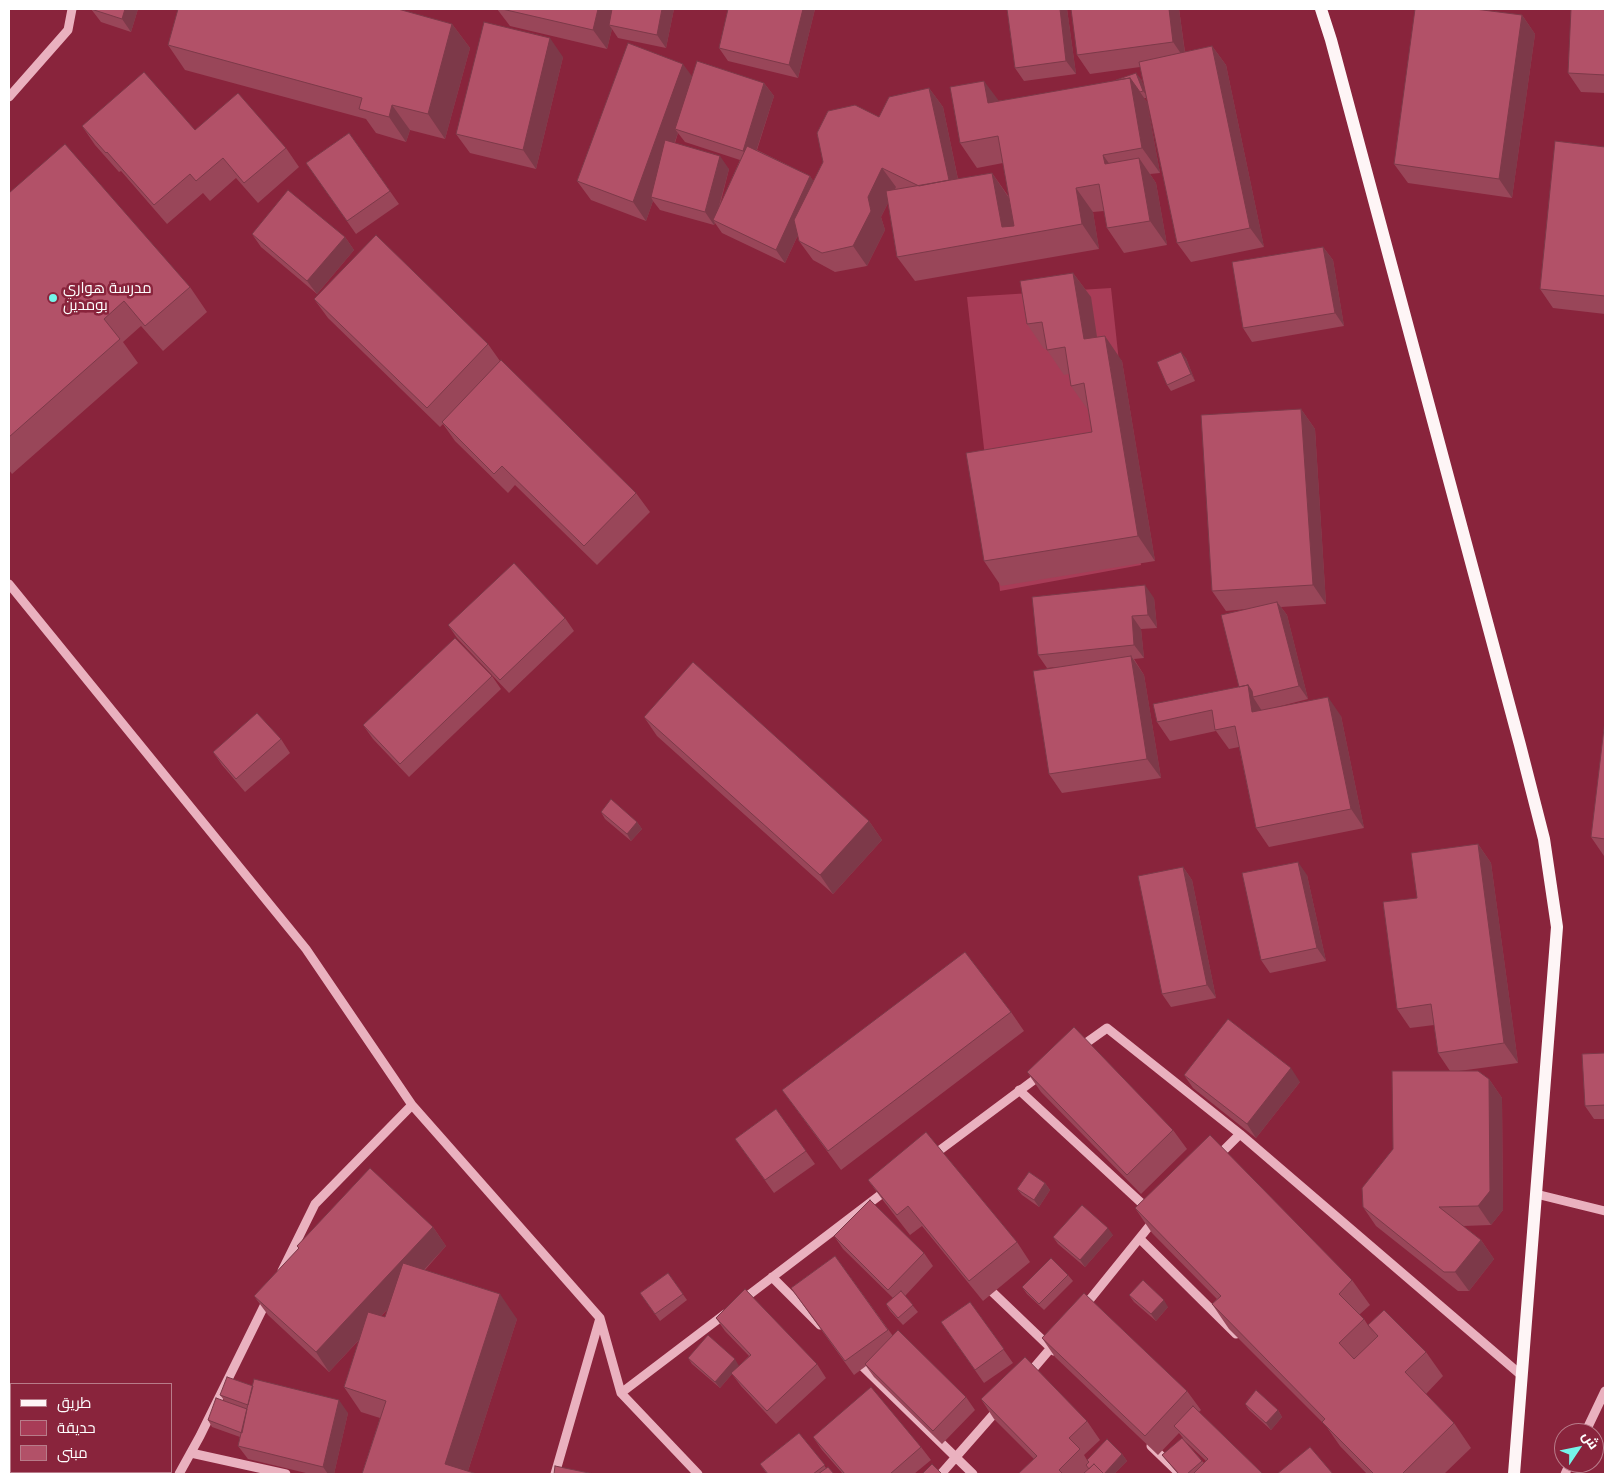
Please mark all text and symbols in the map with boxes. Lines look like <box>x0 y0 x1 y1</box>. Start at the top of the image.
place label: مدرسة هواري بومدين <box>63 280 152 315</box>
marker: مدرسة هواري بومدين <box>47 292 59 304</box>
legend <box>10 1383 172 1473</box>
text: طريق <box>57 1392 91 1413</box>
text: حديقة <box>57 1417 96 1438</box>
north arrow <box>1554 1423 1604 1473</box>
text: ش <box>1577 1427 1604 1453</box>
text: مبنى <box>57 1442 88 1463</box>

